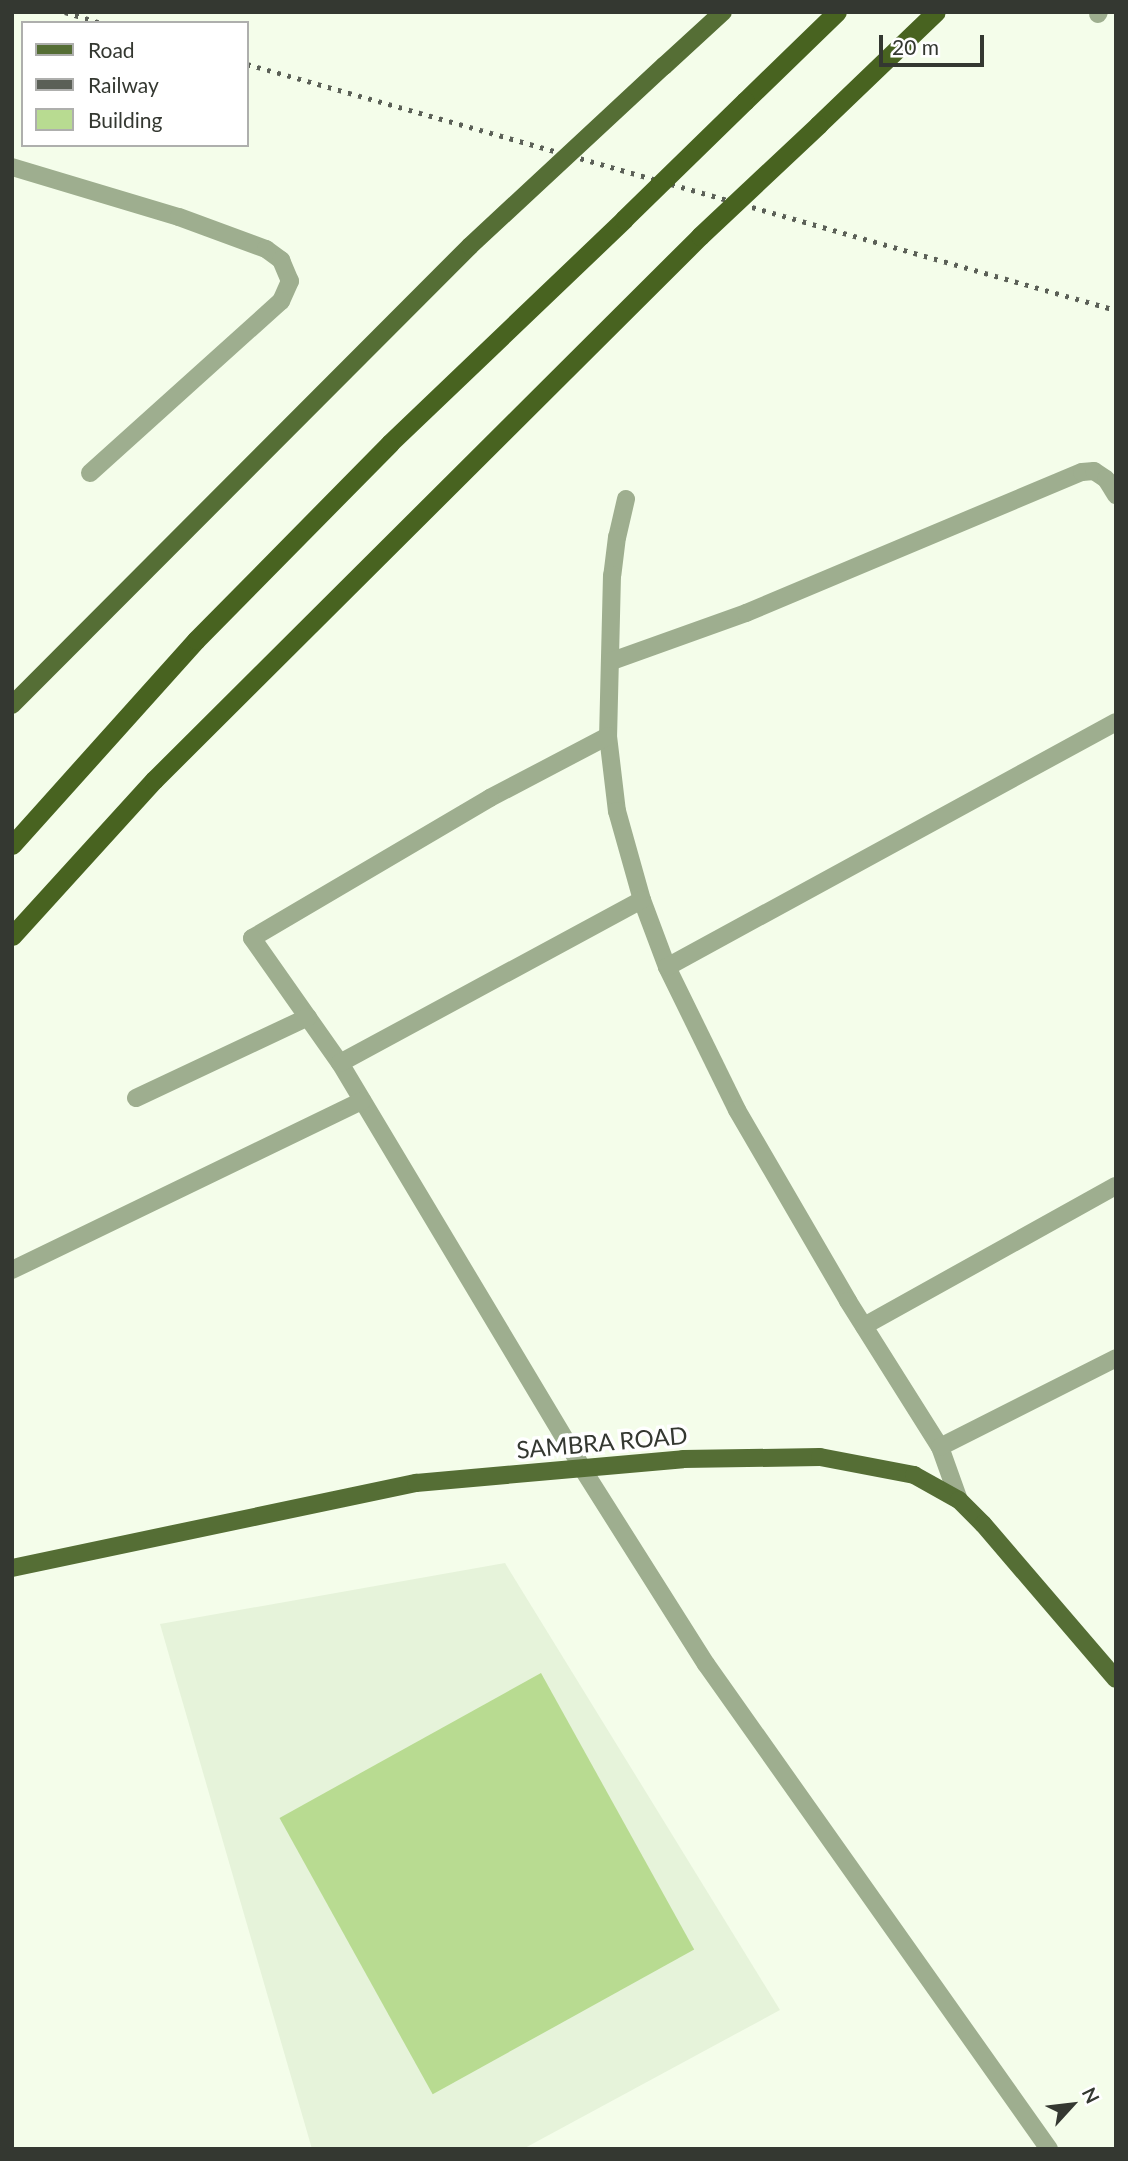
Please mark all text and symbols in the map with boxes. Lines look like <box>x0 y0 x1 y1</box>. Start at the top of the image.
legend <box>21 21 248 147</box>
scale bar <box>883 21 988 65</box>
text: 20 m <box>892 34 939 59</box>
text: Road <box>88 37 135 62</box>
text: Railway <box>88 72 159 97</box>
text: Building <box>88 107 163 132</box>
street label: SAMBRA ROAD <box>515 1420 689 1464</box>
north arrow <box>1037 2070 1107 2140</box>
text: N <box>1078 2083 1105 2107</box>

